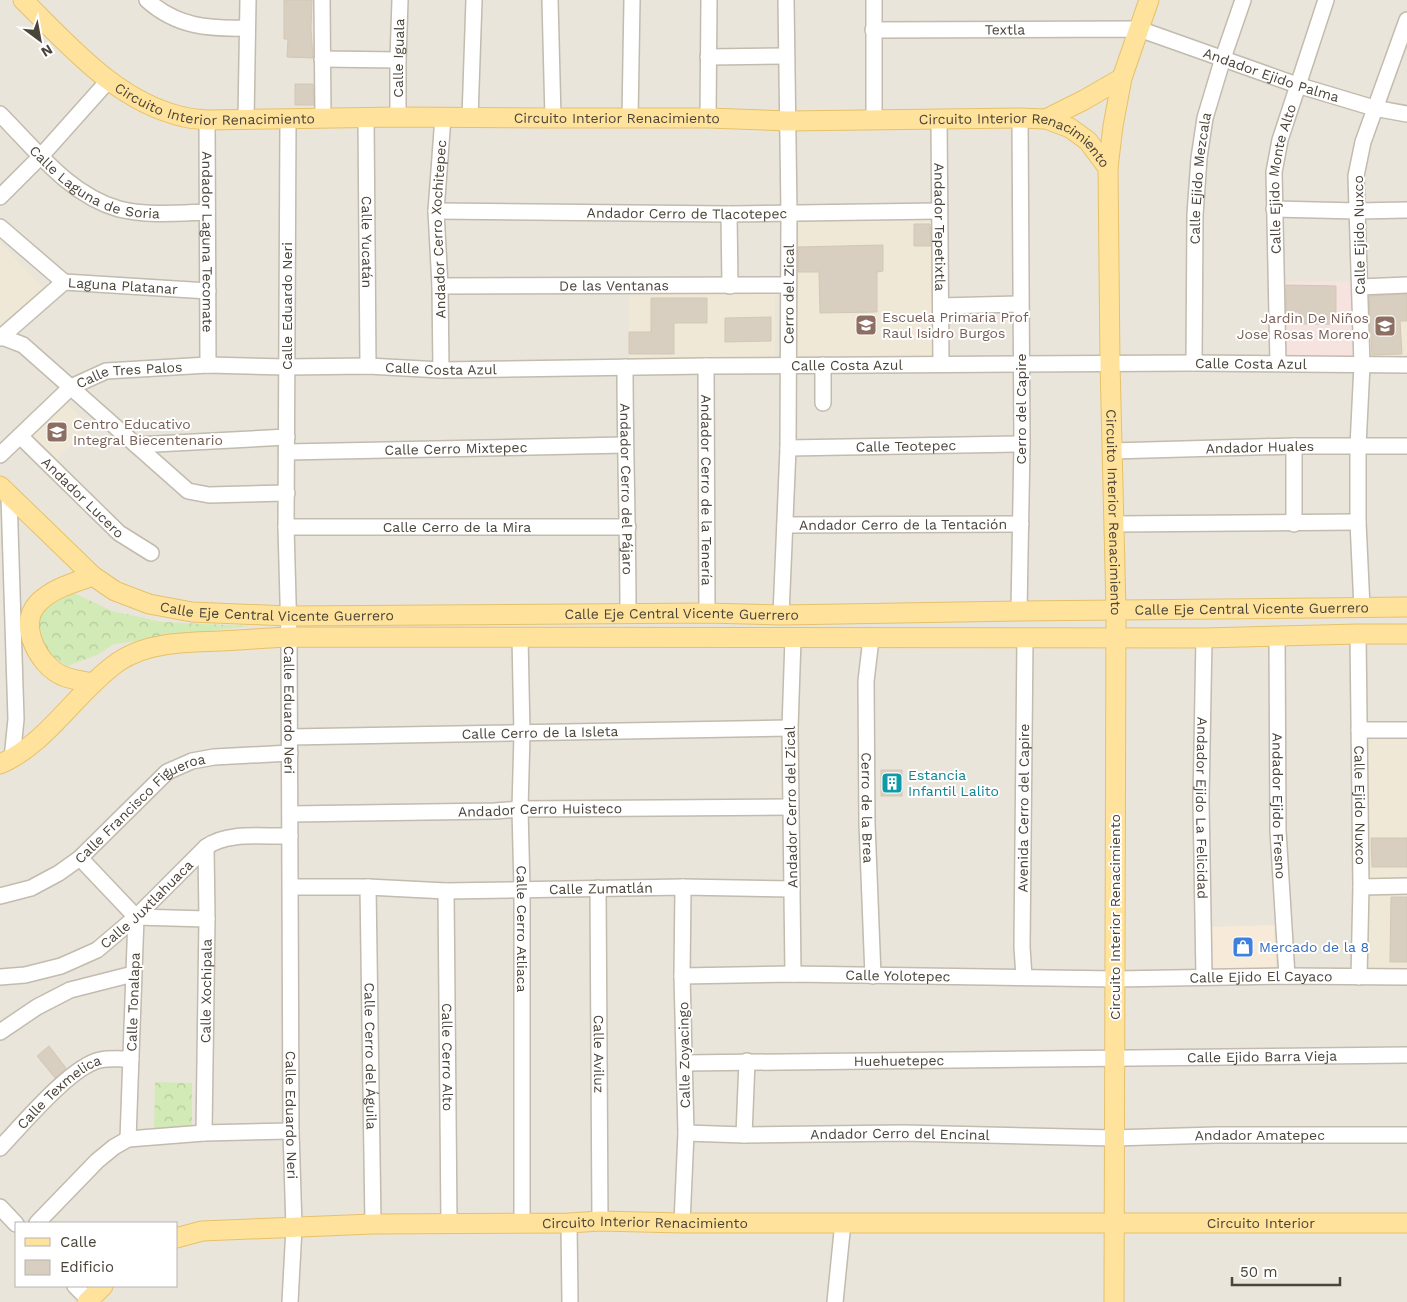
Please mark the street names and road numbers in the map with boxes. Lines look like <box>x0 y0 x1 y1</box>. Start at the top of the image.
street label: Calle Iguala <box>390 18 407 98</box>
street label: Textla <box>985 21 1025 38</box>
street label: Andador Ejido Palma <box>1201 44 1341 105</box>
street label: Circuito Interior Renacimiento <box>112 79 315 128</box>
street label: Calle Ejido Monte Alto <box>1265 102 1299 254</box>
street label: Circuito Interior Renacimiento <box>514 110 720 126</box>
street label: Circuito Interior Renacimiento <box>919 110 1113 171</box>
street label: Calle Ejido Mezcala <box>1187 110 1214 244</box>
street label: Andador Cerro Xochitepec <box>428 139 449 319</box>
street label: Calle Laguna de Soria <box>26 142 160 222</box>
street label: Andador Laguna Tecomate <box>199 151 216 333</box>
street label: Andador Tepetixtla <box>931 163 948 291</box>
street label: Calle Ejido Nuxco <box>1350 175 1368 295</box>
street label: Calle Yucatán <box>359 196 375 288</box>
street label: Andador Cerro de Tlacotepec <box>587 205 788 222</box>
street label: Calle Eduardo Neri <box>279 242 295 370</box>
street label: Cerro del Zical <box>780 243 797 344</box>
street label: Laguna Platanar <box>67 274 179 297</box>
street label: De las Ventanas <box>559 277 669 294</box>
street label: Cerro del Capire <box>1013 353 1029 465</box>
street label: Calle Costa Azul <box>1195 355 1308 372</box>
street label: Calle Costa Azul <box>791 357 903 373</box>
street label: Calle Tres Palos <box>74 359 183 392</box>
street label: Calle Costa Azul <box>385 359 498 378</box>
street label: Andador Cerro de la Tenería <box>698 394 715 586</box>
street label: Andador Cerro del Pájaro <box>617 403 636 575</box>
street label: Circuito Interior Renacimiento <box>1103 409 1124 615</box>
street label: Calle Teotepec <box>856 437 957 455</box>
street label: Andador Huales <box>1205 438 1314 456</box>
street label: Calle Cerro Mixtepec <box>384 439 528 458</box>
street label: Andador Lucero <box>38 454 127 541</box>
street label: Andador Cerro de la Tentación <box>799 516 1007 533</box>
street label: Calle Cerro de la Mira <box>383 519 531 535</box>
street label: Calle Eje Central Vicente Guerrero <box>159 598 394 624</box>
street label: Calle Eje Central Vicente Guerrero <box>1134 599 1369 618</box>
street label: Calle Eje Central Vicente Guerrero <box>564 605 799 623</box>
street label: Calle Eduardo Neri <box>281 646 298 774</box>
street label: Andador Ejido La Felicidad <box>1193 717 1211 899</box>
street label: Calle Cerro de la Isleta <box>461 723 619 742</box>
street label: Avenida Cerro del Capire <box>1015 724 1032 893</box>
street label: Andador Cerro del Zical <box>782 725 800 888</box>
street label: Andador Ejido Fresno <box>1269 733 1289 880</box>
street label: Calle Ejido Nuxco <box>1351 745 1369 865</box>
street label: Calle Francisco Figueroa <box>71 751 207 867</box>
street label: Cerro de la Brea <box>858 752 877 864</box>
street label: Andador Cerro Huisteco <box>458 800 622 820</box>
street label: Circuito Interior Renacimiento <box>1107 814 1123 1020</box>
street label: Calle Juxtlahuaca <box>97 857 196 952</box>
street label: Calle Cerro Atliaca <box>513 865 530 992</box>
street label: Calle Zumatlán <box>549 880 653 897</box>
street label: Calle Xochipala <box>197 939 215 1043</box>
street label: Calle Tonalapa <box>123 952 143 1052</box>
street label: Calle Yolotepec <box>845 967 951 984</box>
street label: Calle Ejido El Cayaco <box>1189 968 1333 986</box>
street label: Calle Cerro del Águila <box>361 982 380 1130</box>
street label: Calle Zoyacingo <box>675 1002 693 1108</box>
street label: Calle Cerro Alto <box>439 1003 456 1111</box>
street label: Calle Aviluz <box>591 1015 607 1093</box>
street label: Calle Ejido Barra Vieja <box>1187 1048 1337 1065</box>
street label: Calle Eduardo Neri <box>283 1051 300 1179</box>
street label: Calle Texmelica <box>14 1052 103 1132</box>
street label: Huehuetepec <box>854 1052 945 1069</box>
street label: Andador Cerro del Encinal <box>810 1125 991 1143</box>
street label: Andador Amatepec <box>1194 1127 1325 1144</box>
street label: Circuito Interior Renacimiento <box>542 1213 748 1231</box>
street label: Circuito Interior <box>1207 1215 1315 1231</box>

